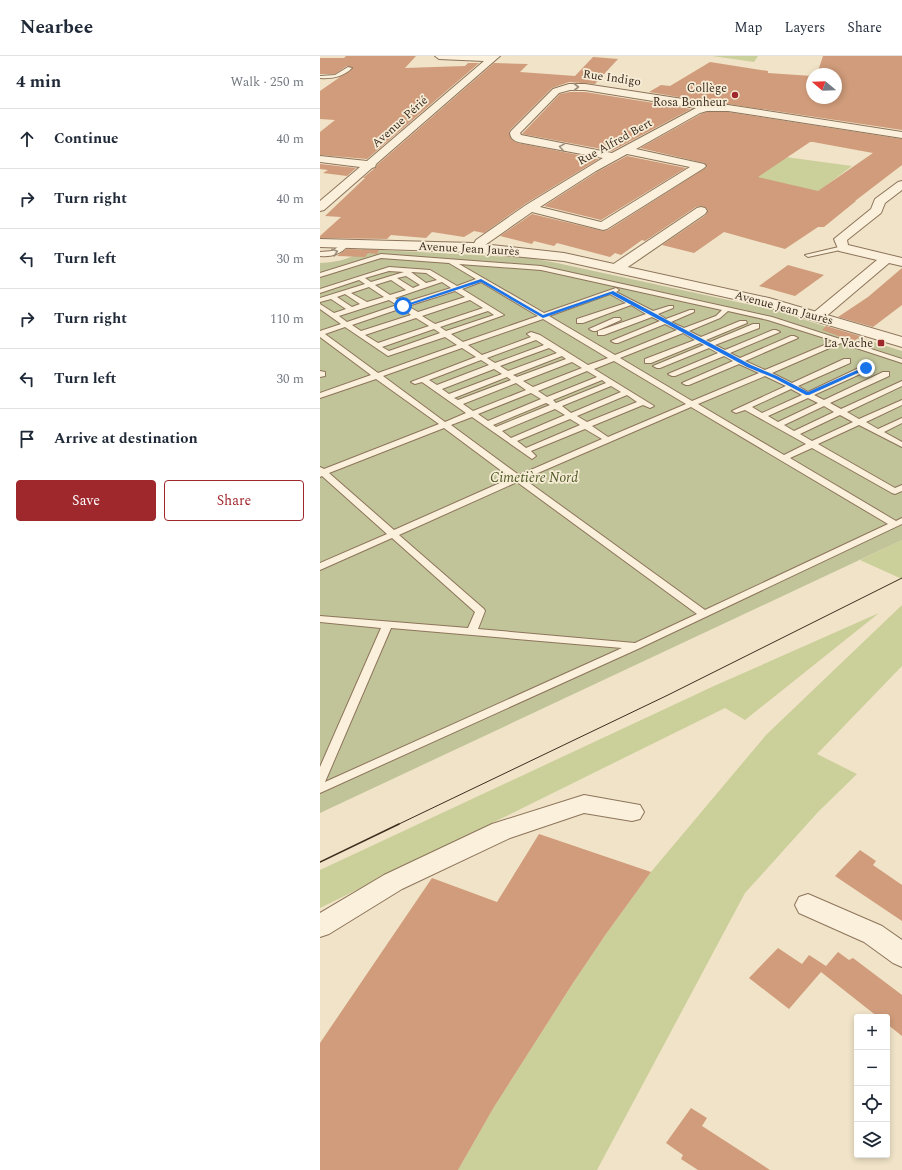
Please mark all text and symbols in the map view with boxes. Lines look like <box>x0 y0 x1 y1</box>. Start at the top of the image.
text: Nearbee <box>20 13 93 42</box>
text: Map <box>734 17 763 38</box>
text: Layers <box>785 17 825 38</box>
text: Share <box>847 17 882 38</box>
street label: Rue Indigo <box>582 65 642 91</box>
north arrow <box>806 68 842 104</box>
text: 4 min <box>16 69 61 95</box>
text: Walk · 250 m <box>230 72 304 92</box>
place label: Collège Rosa Bonheur <box>653 79 727 112</box>
one-way arrow <box>573 83 579 91</box>
marker: Collège Rosa Bonheur <box>730 90 740 100</box>
street label: Avenue Périé <box>368 91 433 153</box>
street label: Rue Alfred Bert <box>574 114 656 170</box>
text: Continue <box>54 127 119 150</box>
icon: ahead <box>16 128 38 150</box>
text: 40 m <box>277 129 304 149</box>
one-way arrow <box>558 143 565 152</box>
text: Turn right <box>54 187 127 210</box>
icon: right <box>16 188 38 210</box>
text: 40 m <box>277 189 304 209</box>
street label: Avenue Jean Jaurès <box>418 237 520 261</box>
text: Turn left <box>54 247 116 270</box>
icon: left <box>16 248 38 270</box>
one-way arrow <box>331 248 338 257</box>
text: 30 m <box>277 249 304 269</box>
street label: Avenue Jean Jaurès <box>733 286 835 330</box>
route start <box>394 297 412 315</box>
text: Turn right <box>54 307 127 330</box>
icon: right <box>16 308 38 330</box>
text: 110 m <box>270 309 304 329</box>
place label: La Vache <box>824 334 873 353</box>
marker: La Vache <box>876 338 886 348</box>
route end <box>857 359 875 377</box>
text: Turn left <box>54 367 116 390</box>
icon: left <box>16 368 38 390</box>
text: 30 m <box>277 369 304 389</box>
text: Arrive at destination <box>54 427 198 450</box>
icon: arrive <box>16 428 38 450</box>
park label: Cimetière Nord <box>490 467 578 488</box>
button: Save <box>16 480 156 521</box>
button: Share <box>164 480 304 521</box>
map controls <box>854 1014 890 1158</box>
button: + <box>854 1014 890 1050</box>
button: − <box>854 1050 890 1086</box>
button: locate <box>854 1086 890 1122</box>
button: layers <box>854 1122 890 1158</box>

